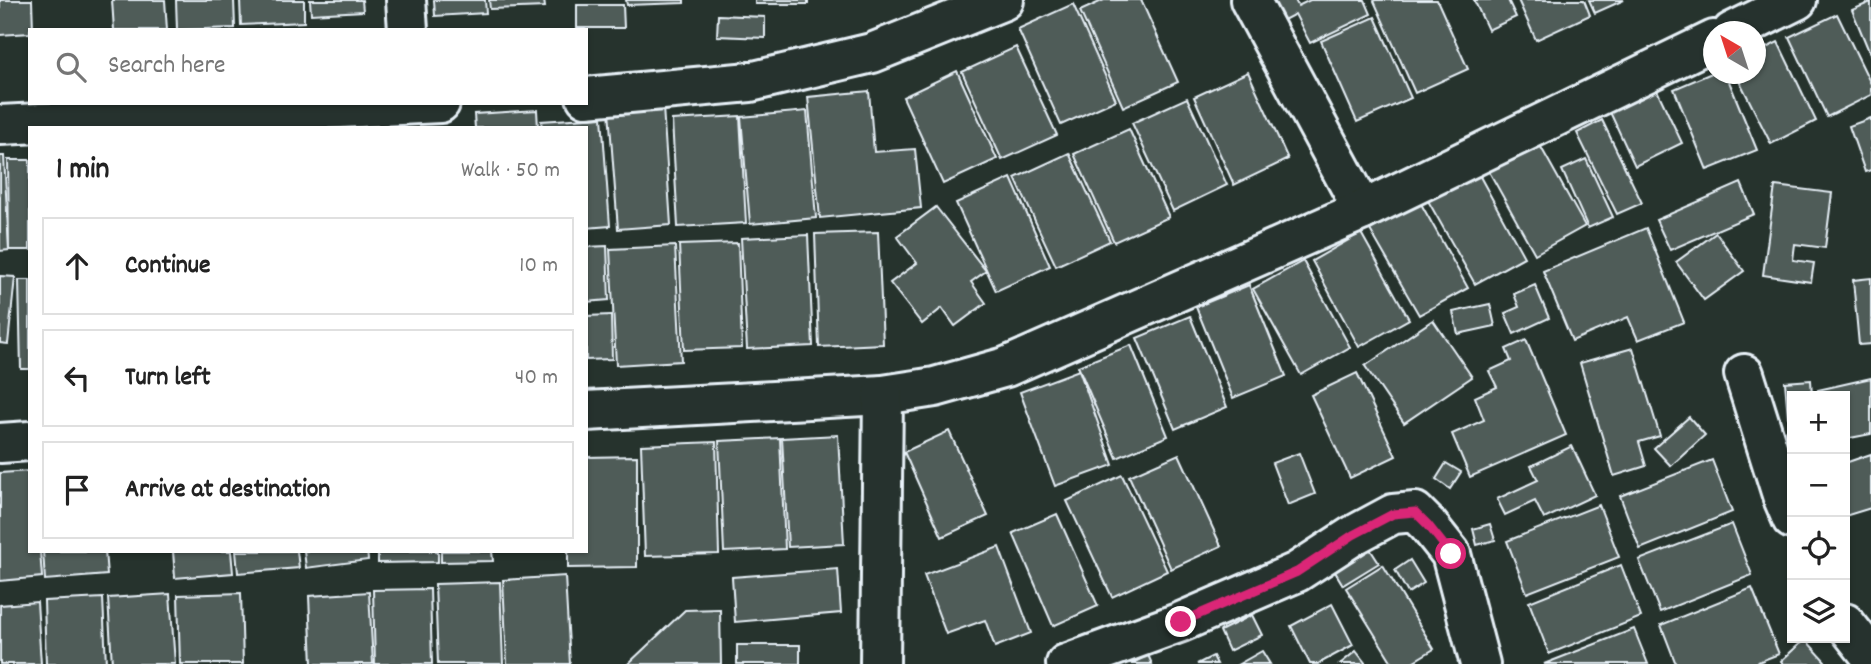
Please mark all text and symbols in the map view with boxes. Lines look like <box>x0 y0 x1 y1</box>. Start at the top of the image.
north arrow <box>1703 21 1766 84</box>
search box <box>28 28 588 105</box>
icon: search <box>52 48 90 86</box>
text: Search here <box>108 48 226 85</box>
text: 1 min <box>56 150 109 193</box>
text: Walk · 50 m <box>461 155 560 188</box>
icon: ahead <box>58 247 96 285</box>
text: Continue <box>125 248 210 285</box>
text: 10 m <box>519 250 558 283</box>
icon: left <box>58 359 96 397</box>
text: Turn left <box>125 360 211 397</box>
text: 40 m <box>515 362 558 395</box>
map controls <box>1787 391 1850 643</box>
button: + <box>1787 391 1850 454</box>
button: − <box>1787 454 1850 517</box>
icon: arrive <box>58 471 96 509</box>
text: Arrive at destination <box>125 472 330 509</box>
button: locate <box>1787 517 1850 580</box>
route start <box>1435 538 1466 569</box>
button: layers <box>1787 580 1850 643</box>
route end <box>1165 606 1196 637</box>

